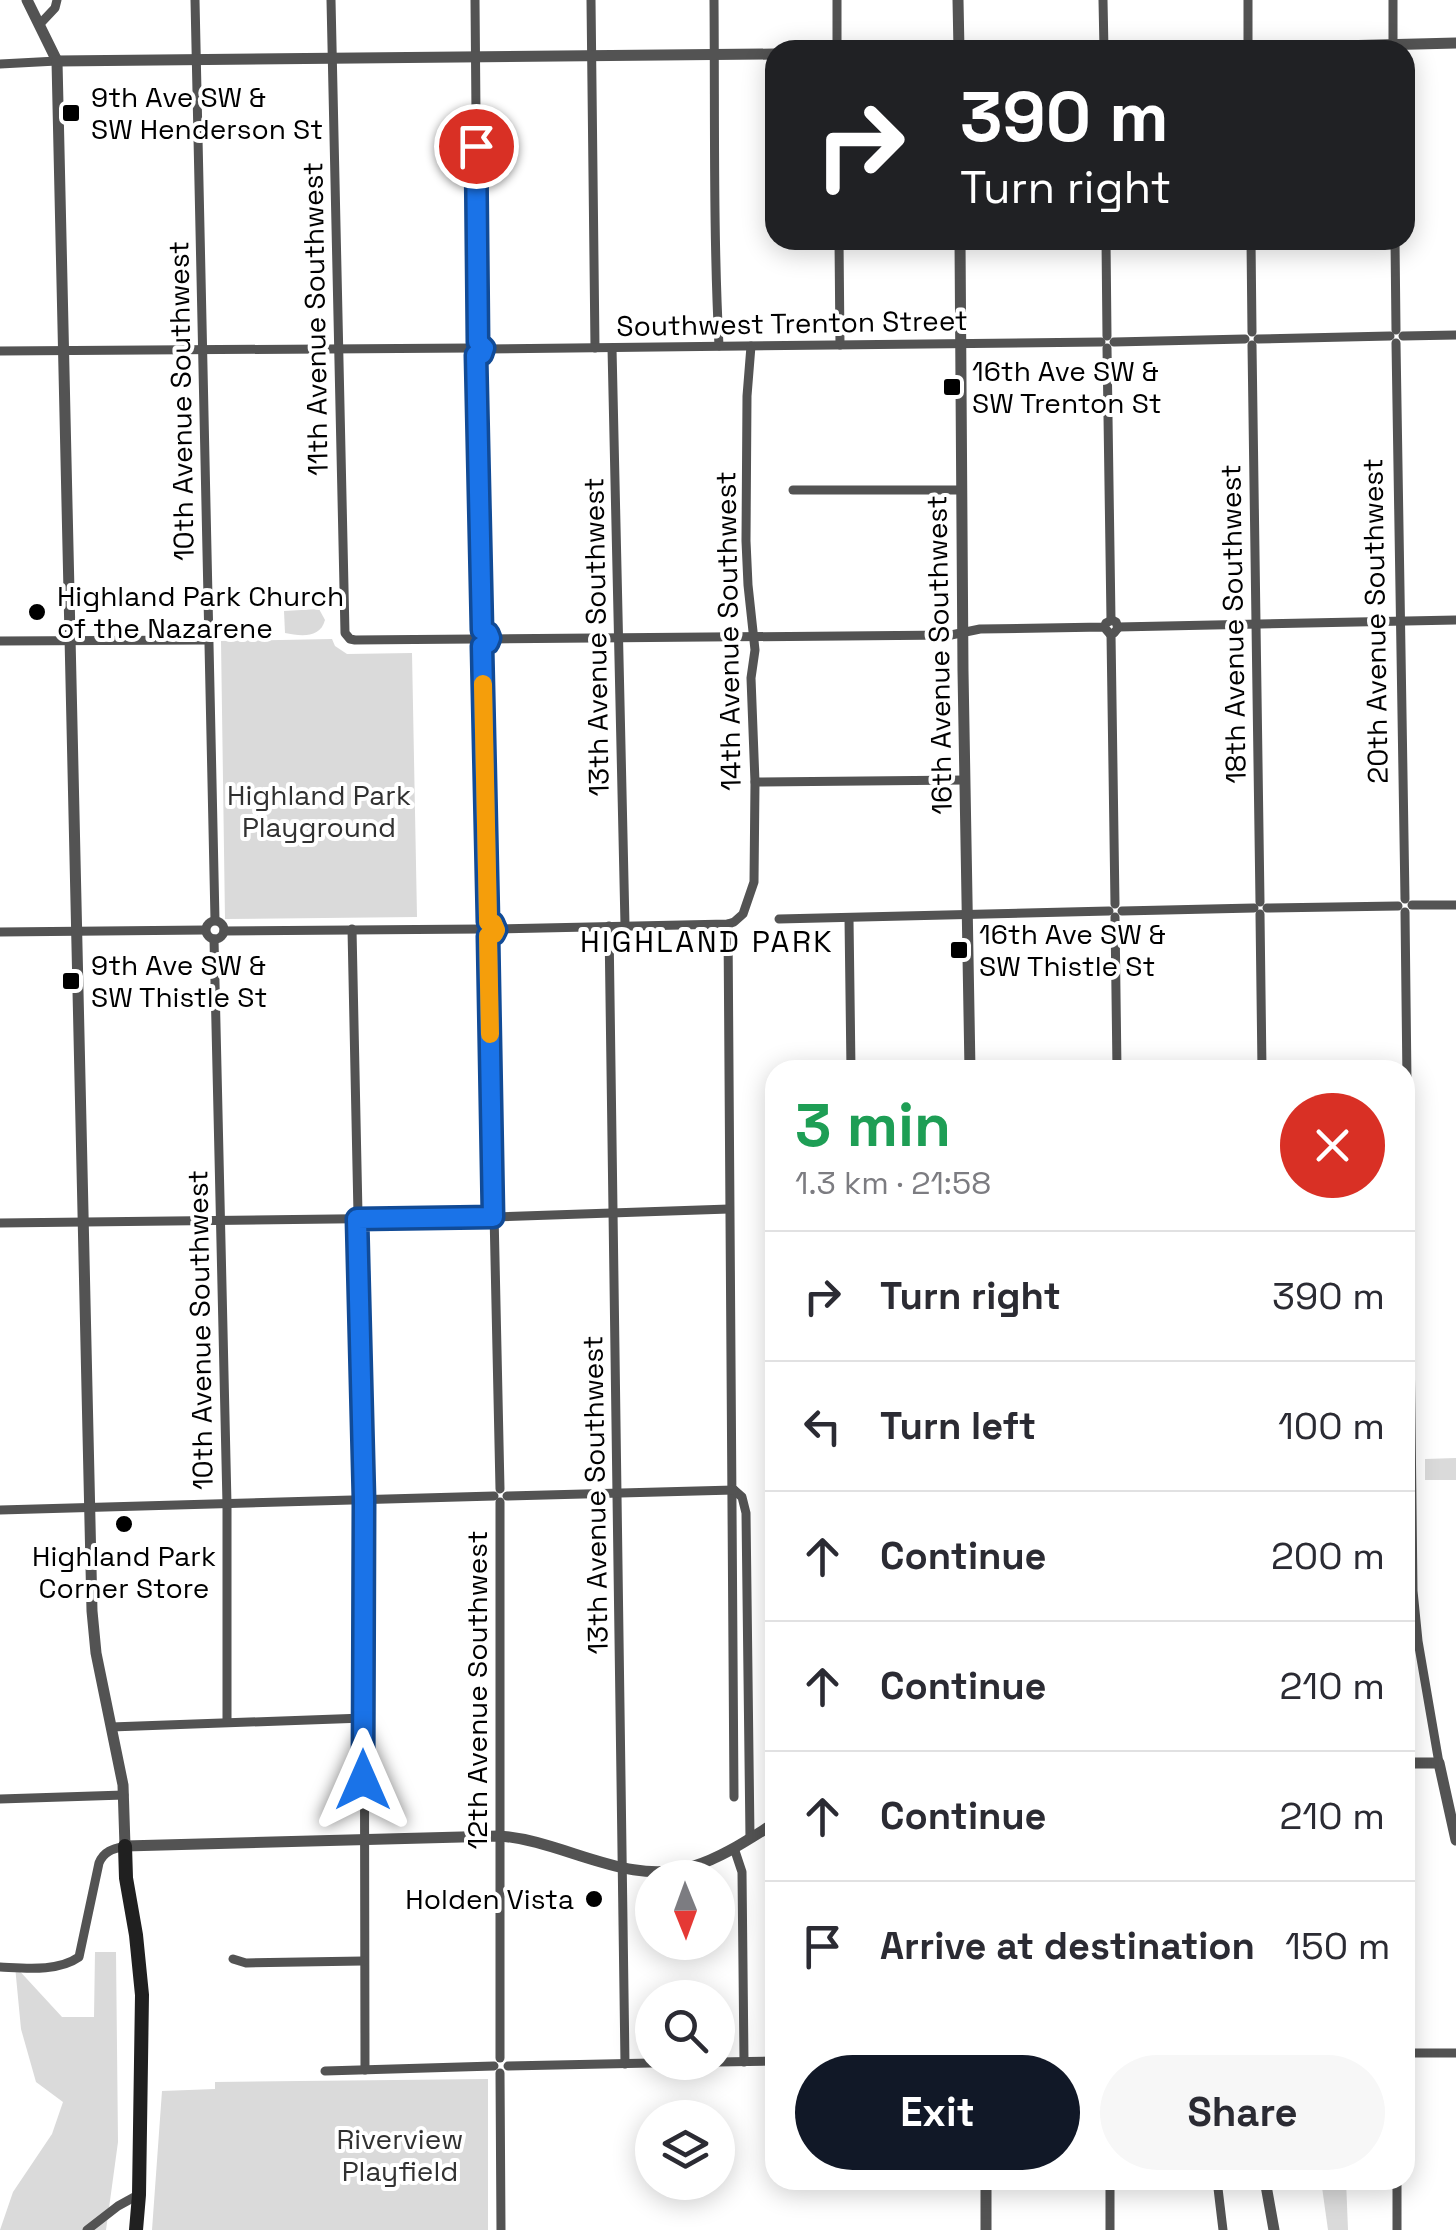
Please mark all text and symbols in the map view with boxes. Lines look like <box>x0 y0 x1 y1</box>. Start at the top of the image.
text: 390 m <box>960 72 1169 161</box>
place label: 9th Ave SW & SW Henderson St <box>91 79 323 147</box>
icon: right <box>795 80 925 210</box>
marker: 9th Ave SW & SW Henderson St <box>60 102 82 124</box>
pin <box>434 104 519 189</box>
icon: arrive <box>449 119 504 174</box>
text: Turn right <box>960 159 1171 216</box>
street label: 11th Avenue Southwest <box>294 162 336 476</box>
street label: 10th Avenue Southwest <box>160 241 202 561</box>
street label: Southwest Trenton Street <box>616 302 968 344</box>
place label: 16th Ave SW & SW Trenton St <box>972 353 1162 421</box>
marker: 16th Ave SW & SW Trenton St <box>941 376 963 398</box>
street label: 20th Avenue Southwest <box>1354 458 1396 784</box>
street label: 18th Avenue Southwest <box>1212 464 1254 784</box>
street label: 14th Avenue Southwest <box>707 471 749 791</box>
street label: 13th Avenue Southwest <box>575 477 617 797</box>
street label: 16th Avenue Southwest <box>918 495 960 815</box>
place label: Highland Park Church of the Nazarene <box>57 578 344 646</box>
marker: Highland Park Church of the Nazarene <box>26 601 48 623</box>
park label: Highland Park Playground <box>227 777 411 845</box>
place label: 16th Ave SW & SW Thistle St <box>979 916 1166 984</box>
district label: HIGHLAND PARK <box>580 922 834 961</box>
marker: 16th Ave SW & SW Thistle St <box>948 939 970 961</box>
place label: 9th Ave SW & SW Thistle St <box>91 947 267 1015</box>
marker: 9th Ave SW & SW Thistle St <box>60 970 82 992</box>
text: 3 min <box>795 1087 951 1164</box>
button: close <box>1280 1093 1385 1198</box>
text: 1.3 km · 21:58 <box>795 1163 991 1203</box>
street label: 10th Avenue Southwest <box>179 1170 221 1490</box>
icon: right <box>795 1269 850 1324</box>
text: Turn right <box>880 1272 1061 1320</box>
text: 390 m <box>1272 1272 1385 1320</box>
street label: 13th Avenue Southwest <box>574 1335 616 1655</box>
icon: left <box>795 1399 850 1454</box>
text: Turn left <box>880 1402 1036 1450</box>
text: 100 m <box>1278 1402 1385 1450</box>
marker: Highland Park Corner Store <box>113 1513 135 1535</box>
icon: ahead <box>795 1529 850 1584</box>
street label: 12th Avenue Southwest <box>459 1530 495 1850</box>
text: Continue <box>880 1532 1046 1580</box>
text: 200 m <box>1271 1532 1385 1580</box>
place label: Highland Park Corner Store <box>32 1538 216 1606</box>
icon: ahead <box>795 1659 850 1714</box>
text: Continue <box>880 1662 1046 1710</box>
text: 210 m <box>1279 1662 1385 1710</box>
position arrow <box>311 1728 415 1832</box>
icon: ahead <box>795 1789 850 1844</box>
text: Continue <box>880 1792 1046 1840</box>
text: 210 m <box>1279 1792 1385 1840</box>
north arrow <box>635 1860 735 1960</box>
map controls <box>635 1860 735 2200</box>
place label: Holden Vista <box>405 1881 574 1917</box>
marker: Holden Vista <box>583 1888 605 1910</box>
icon: arrive <box>795 1919 850 1974</box>
text: Arrive at destination <box>880 1922 1255 1970</box>
text: 150 m <box>1285 1922 1390 1970</box>
button: search <box>635 1980 735 2080</box>
button: Exit <box>795 2055 1080 2170</box>
button: Share <box>1100 2055 1385 2170</box>
button: layers <box>635 2100 735 2200</box>
park label: Riverview Playfield <box>337 2121 463 2189</box>

